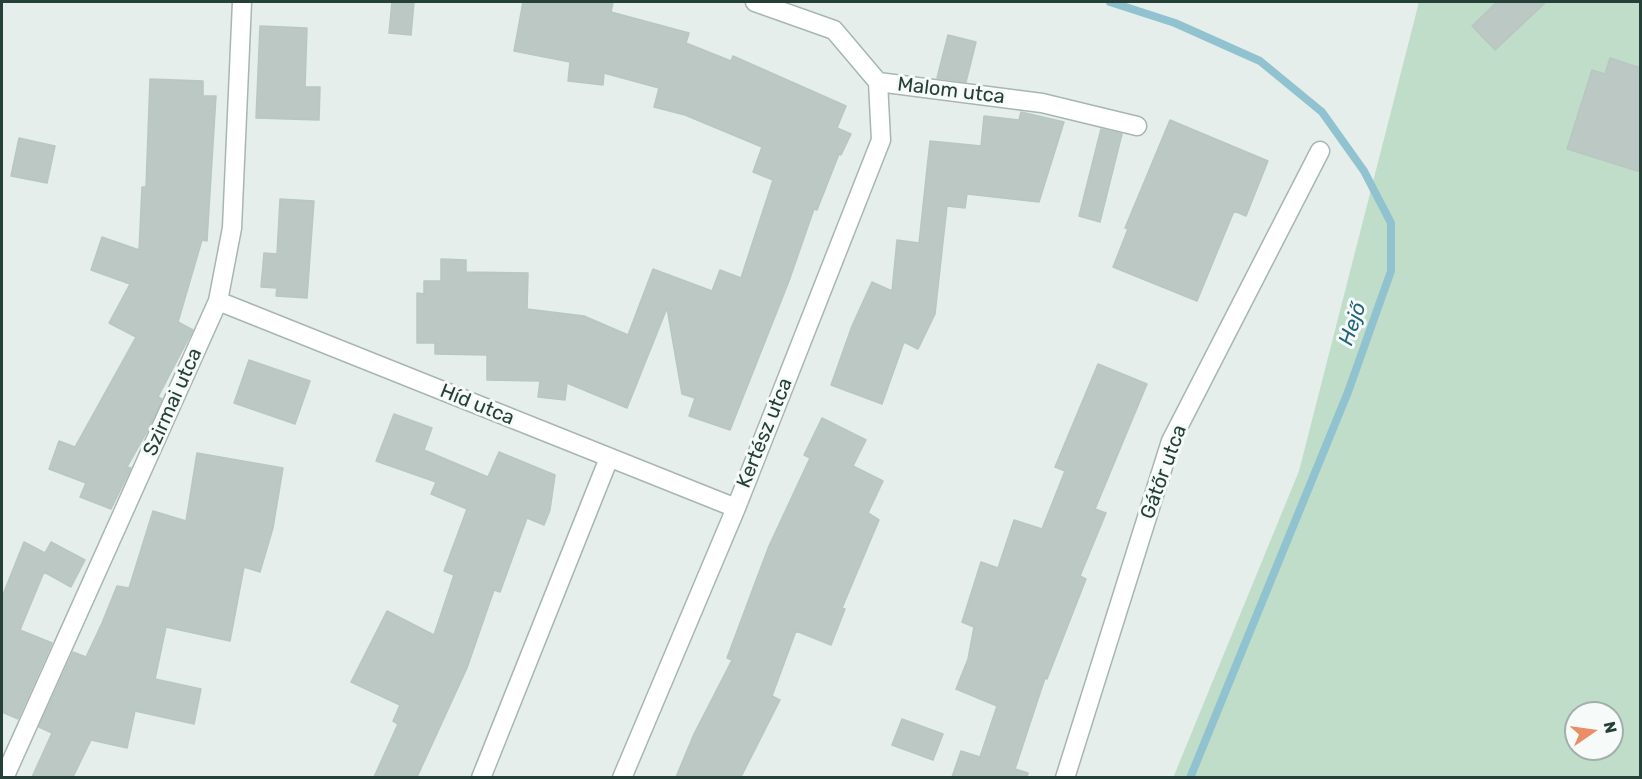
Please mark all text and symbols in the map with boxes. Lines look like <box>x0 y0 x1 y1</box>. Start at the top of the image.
street label: Malom utca <box>896 73 1006 109</box>
water label: Hejő <box>1334 299 1372 349</box>
street label: Szirmai utca <box>139 344 207 460</box>
street label: Kertész utca <box>732 375 798 491</box>
street label: Híd utca <box>436 379 518 431</box>
street label: Gátőr utca <box>1136 422 1192 522</box>
north arrow <box>1564 701 1624 761</box>
text: N <box>1600 720 1621 735</box>

